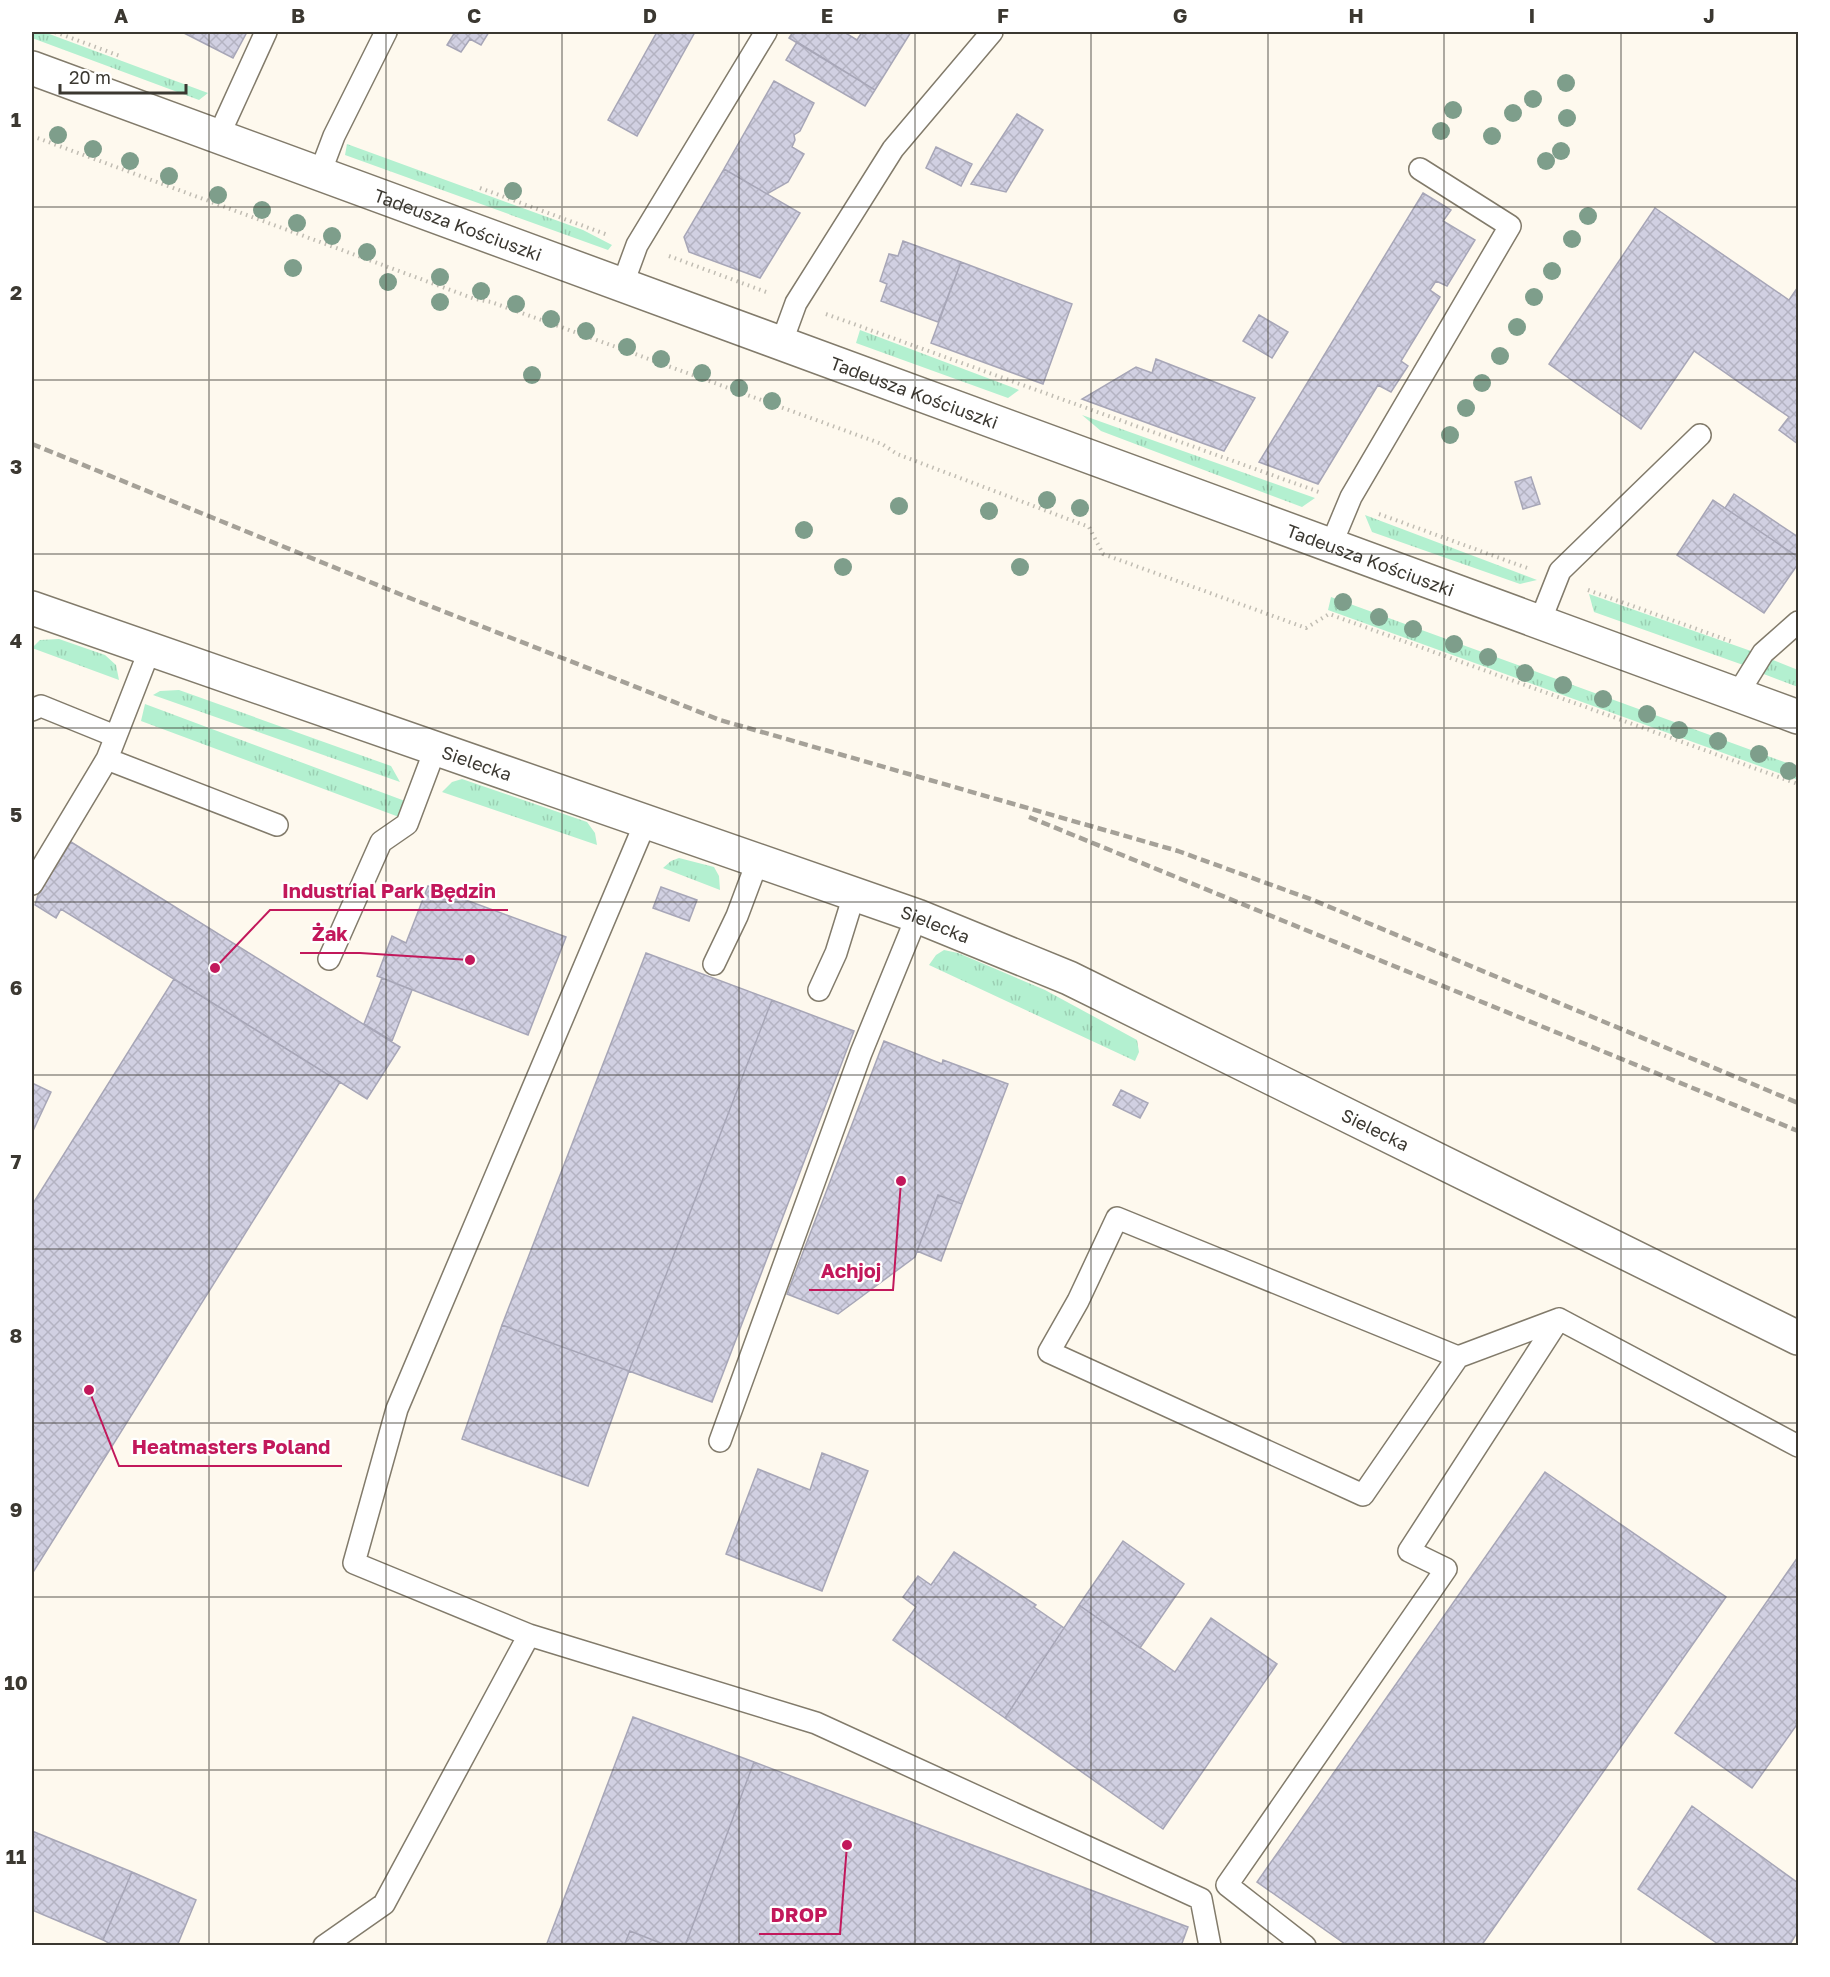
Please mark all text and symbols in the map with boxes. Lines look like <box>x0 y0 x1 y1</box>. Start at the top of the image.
text: A <box>114 3 128 27</box>
text: B <box>291 3 305 27</box>
text: C <box>467 3 481 27</box>
text: D <box>643 3 657 27</box>
text: E <box>821 3 833 27</box>
text: F <box>997 3 1009 27</box>
text: G <box>1173 3 1187 27</box>
text: H <box>1348 3 1364 27</box>
text: I <box>1529 3 1535 27</box>
text: J <box>1703 3 1715 27</box>
scale bar <box>60 57 186 95</box>
text: 20 m <box>69 66 111 88</box>
text: 1 <box>11 107 21 131</box>
street label: Tadeusza Kościuszki <box>371 184 545 265</box>
text: 2 <box>10 280 22 304</box>
street label: Tadeusza Kościuszki <box>827 351 1001 433</box>
text: 3 <box>10 454 22 478</box>
street label: Tadeusza Kościuszki <box>1284 519 1457 601</box>
text: 4 <box>10 628 22 652</box>
street label: Sielecka <box>439 740 515 785</box>
text: 5 <box>10 802 22 826</box>
callout: Industrial Park Będzin <box>270 872 508 910</box>
text: Industrial Park Będzin <box>282 878 496 902</box>
street label: Sielecka <box>898 900 973 947</box>
callout: Żak <box>300 915 360 953</box>
text: Żak <box>312 921 348 945</box>
text: 6 <box>10 975 22 999</box>
street label: Sielecka <box>1338 1103 1413 1155</box>
text: 7 <box>11 1149 22 1173</box>
callout: Achjoj <box>809 1252 893 1290</box>
text: Achjoj <box>821 1258 881 1282</box>
text: 8 <box>10 1323 22 1347</box>
callout: Heatmasters Poland <box>119 1428 342 1466</box>
text: Heatmasters Poland <box>132 1434 330 1458</box>
text: 9 <box>10 1497 22 1521</box>
text: 10 <box>4 1670 28 1694</box>
text: 11 <box>6 1844 26 1868</box>
callout: DROP <box>759 1896 840 1934</box>
text: DROP <box>771 1902 828 1926</box>

